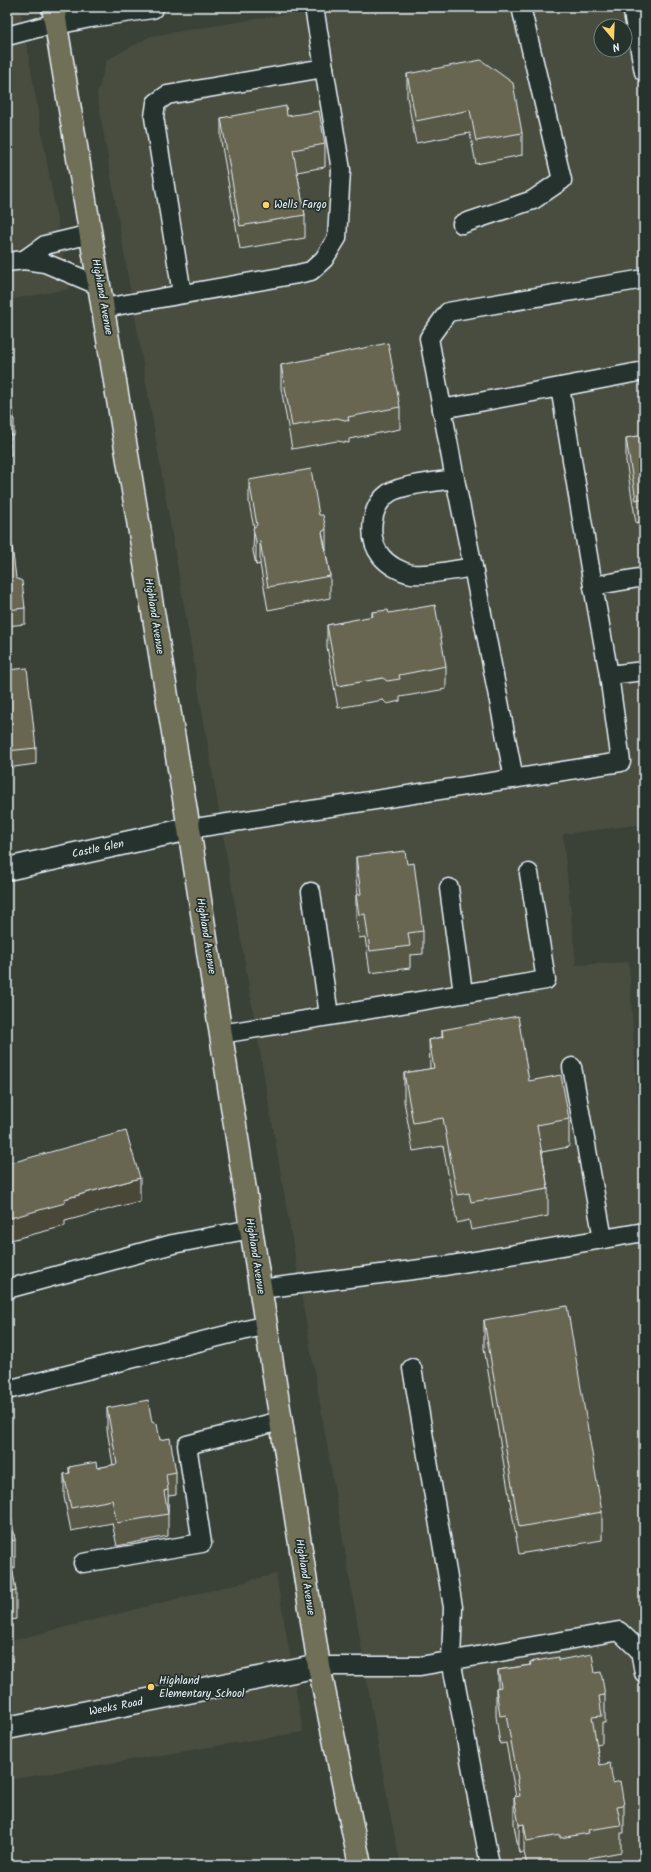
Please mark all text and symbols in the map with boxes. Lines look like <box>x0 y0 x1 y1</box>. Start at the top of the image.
north arrow <box>593 18 633 58</box>
text: N <box>610 37 622 56</box>
place label: Wells Fargo <box>274 196 327 214</box>
marker: Wells Fargo <box>261 200 271 210</box>
street label: Highland Avenue <box>86 257 118 337</box>
street label: Highland Avenue <box>139 577 169 656</box>
street label: Castle Glen <box>70 835 126 863</box>
street label: Highland Avenue <box>191 897 221 976</box>
street label: Highland Avenue <box>240 1217 270 1296</box>
street label: Highland Avenue <box>290 1538 320 1617</box>
place label: Highland Elementary School <box>159 1672 245 1703</box>
marker: Highland Elementary School <box>146 1682 156 1692</box>
street label: Weeks Road <box>87 1693 145 1721</box>

